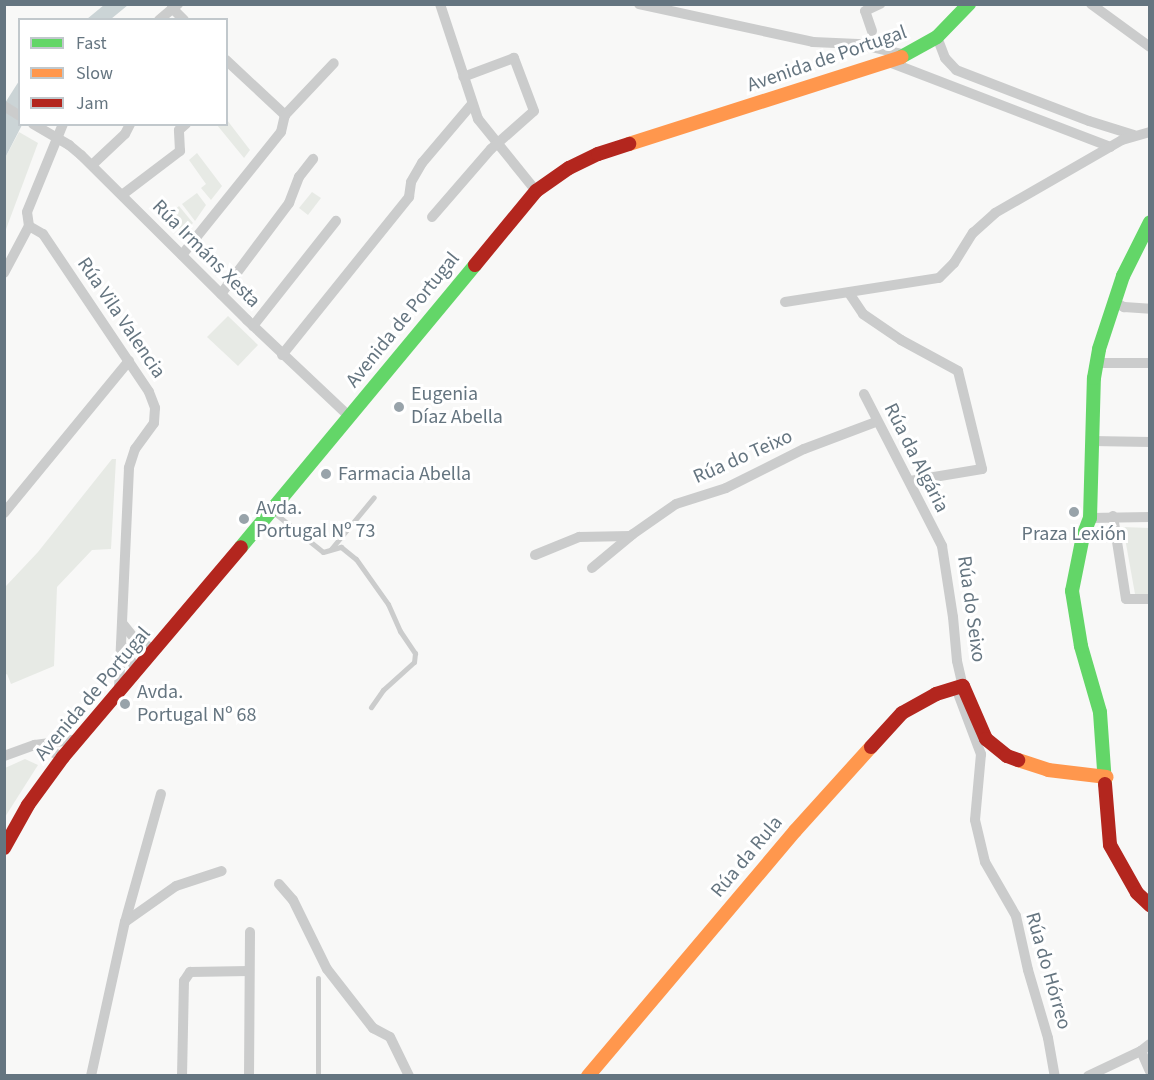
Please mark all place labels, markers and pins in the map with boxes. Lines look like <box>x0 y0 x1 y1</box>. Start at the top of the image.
place label: Eugenia Díaz Abella <box>411 383 503 430</box>
marker: Eugenia Díaz Abella <box>392 400 406 414</box>
place label: Farmacia Abella <box>338 462 471 486</box>
marker: Farmacia Abella <box>319 467 333 481</box>
place label: Avda. Portugal Nº 73 <box>256 496 375 543</box>
marker: Praza Lexión <box>1067 505 1081 519</box>
marker: Avda. Portugal Nº 73 <box>237 512 251 526</box>
place label: Praza Lexión <box>1022 522 1126 546</box>
place label: Avda. Portugal Nº 68 <box>137 680 256 727</box>
marker: Avda. Portugal Nº 68 <box>118 697 132 711</box>

